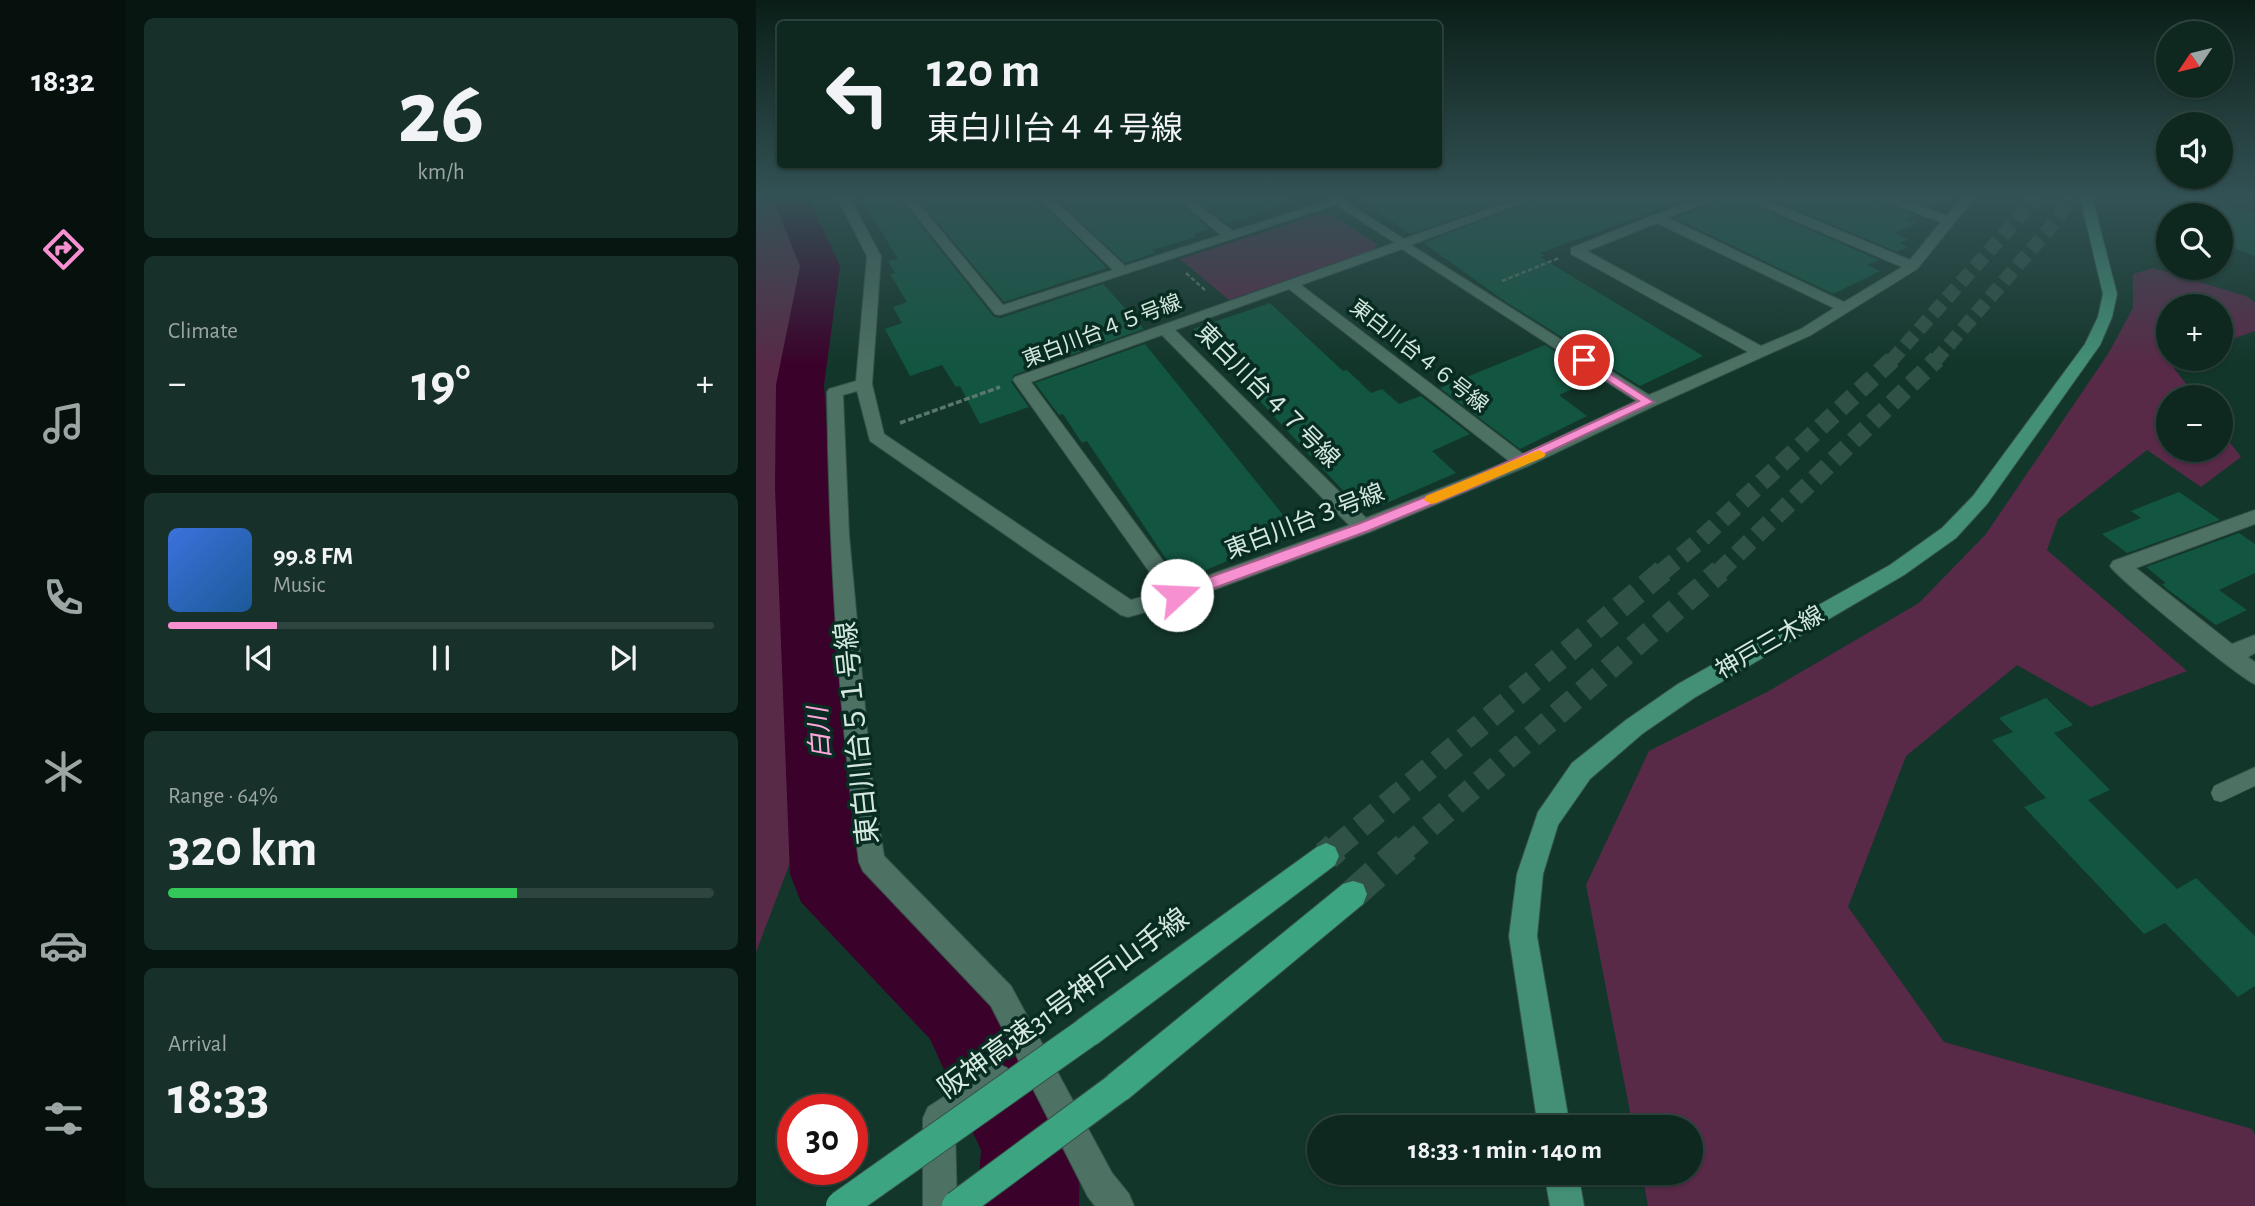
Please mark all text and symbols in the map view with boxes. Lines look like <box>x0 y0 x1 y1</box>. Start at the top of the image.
north arrow <box>2156 21 2233 98</box>
map controls <box>2156 21 2233 462</box>
text: 120 m <box>927 47 1040 96</box>
icon: left <box>812 49 903 140</box>
text: 18:32 <box>31 65 95 97</box>
text: 26 <box>398 68 484 159</box>
button: sound <box>2156 112 2233 189</box>
text: 東白川台４４号線 <box>927 113 1183 145</box>
text: km/h <box>417 161 465 184</box>
button: search <box>2156 203 2233 280</box>
icon: directions <box>39 225 88 274</box>
street label: 東白川台４５号線 <box>1019 290 1184 371</box>
button: + <box>2156 294 2233 371</box>
street label: 東白川台４６号線 <box>1346 295 1492 416</box>
street label: 東白川台４７号線 <box>1191 318 1345 472</box>
text: Climate <box>168 320 238 343</box>
pin <box>1554 330 1614 390</box>
icon: arrive <box>1565 341 1603 379</box>
text: 19° <box>411 358 471 410</box>
text: − <box>168 365 186 403</box>
text: + <box>696 365 714 403</box>
button: − <box>2156 385 2233 462</box>
icon: music <box>39 399 88 448</box>
street label: 東白川台３号線 <box>1222 479 1388 563</box>
text: 99.8 FM <box>273 543 353 569</box>
position arrow <box>1140 558 1214 632</box>
icon: phone <box>39 573 88 622</box>
text: Music <box>273 574 325 597</box>
street label: 神戸三木線 <box>1711 601 1828 683</box>
street label: 東白川台５１号線 <box>830 620 884 846</box>
icon: previous <box>240 639 278 677</box>
icon: pause <box>422 639 460 677</box>
icon: next <box>604 639 642 677</box>
water label: 白川 <box>804 703 835 760</box>
icon: climate <box>39 747 88 796</box>
text: Range · 64% <box>168 785 278 808</box>
text: 320 km <box>168 823 318 875</box>
street label: 阪神高速31号神戸山手線 <box>933 903 1194 1104</box>
icon: car <box>39 921 88 970</box>
text: Arrival <box>168 1033 227 1056</box>
text: 18:33 <box>168 1071 269 1123</box>
icon: filters <box>39 1094 88 1143</box>
speed limit sign: 30 <box>777 1094 868 1185</box>
text: 18:33 · 1 min · 140 m <box>1408 1137 1602 1163</box>

